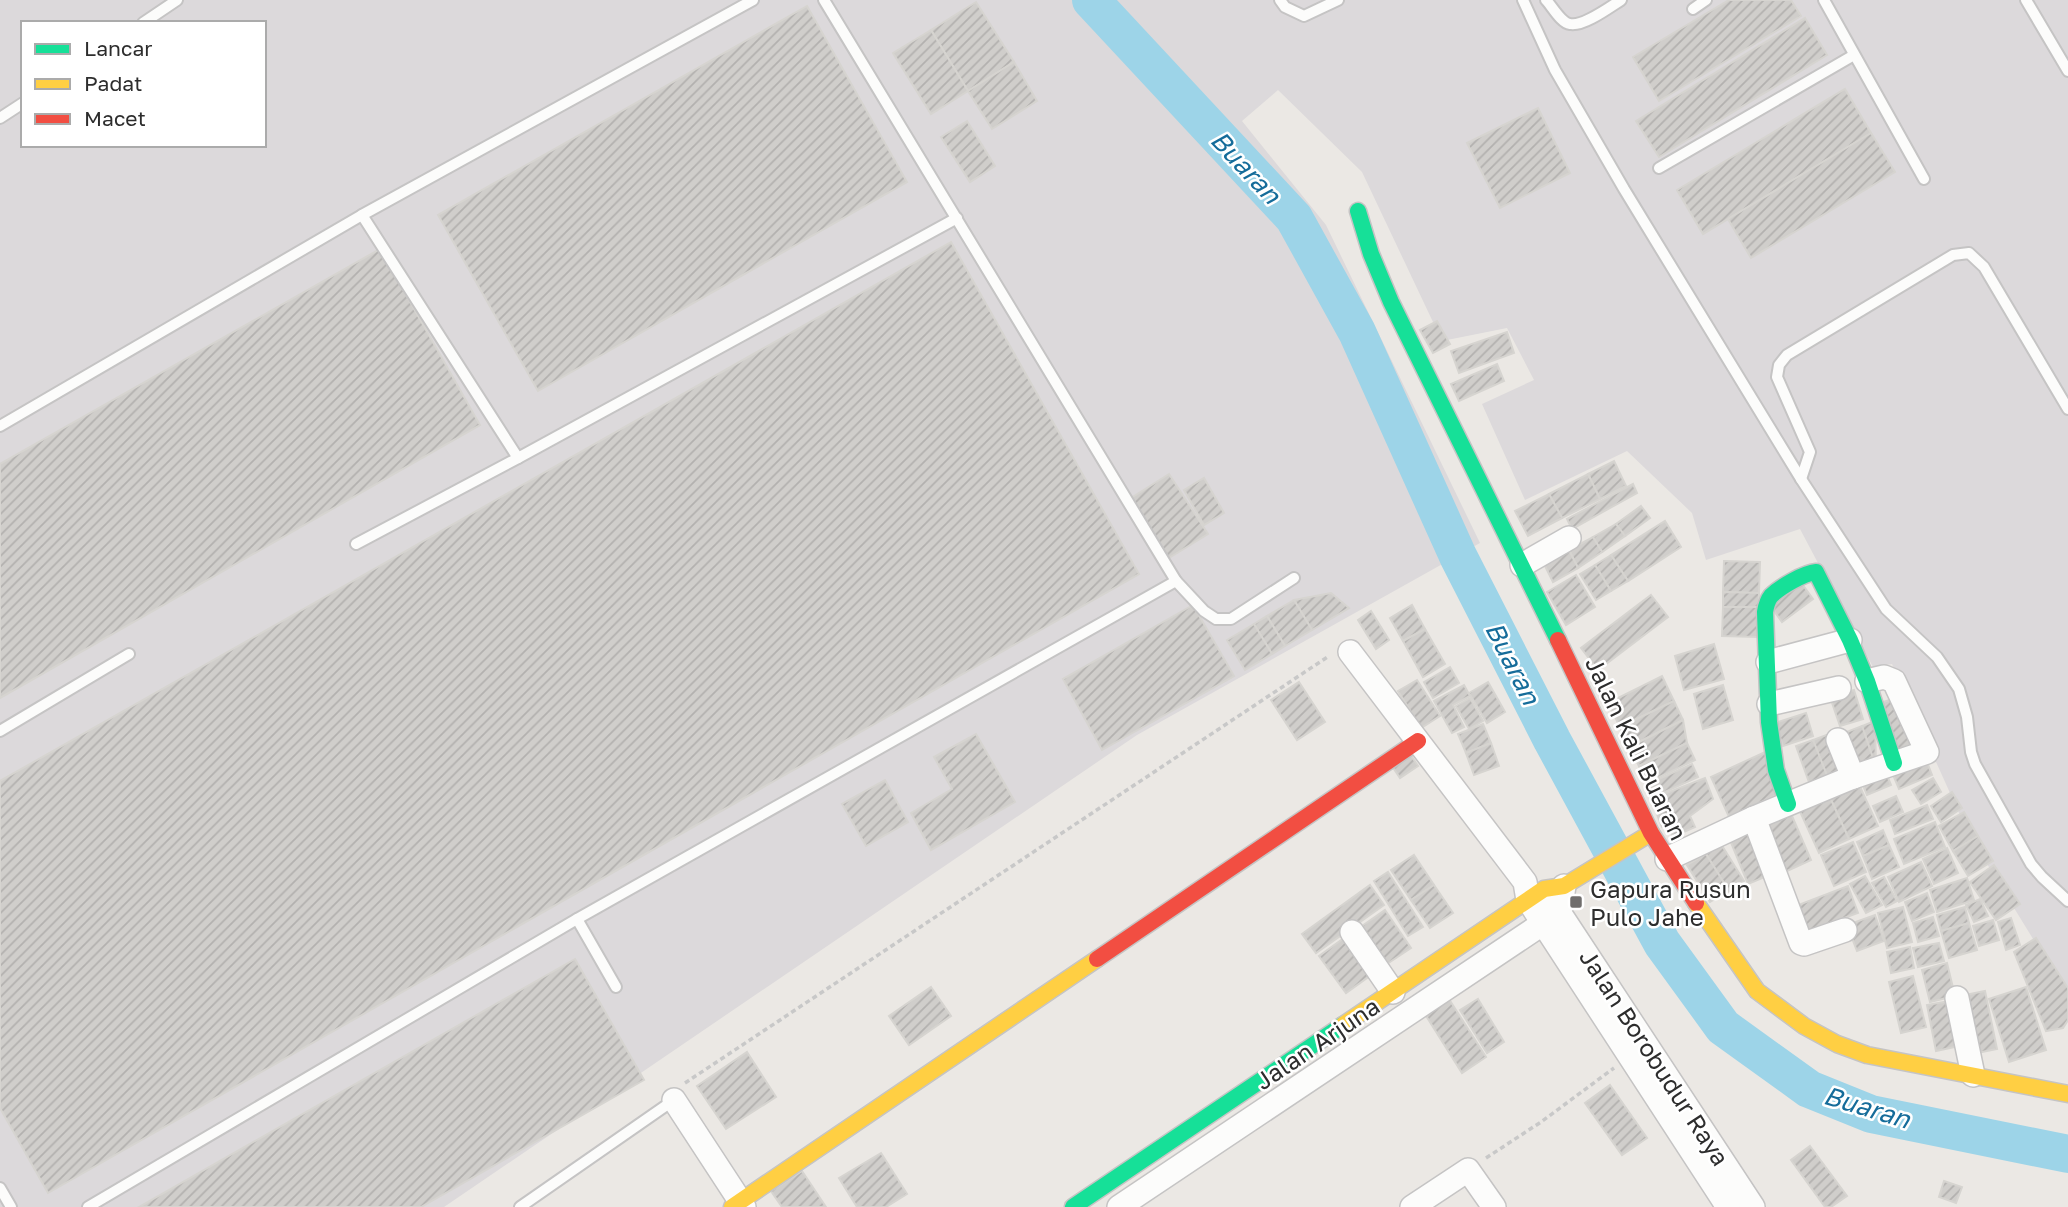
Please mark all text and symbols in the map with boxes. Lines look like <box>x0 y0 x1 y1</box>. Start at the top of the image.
legend <box>21 21 266 147</box>
text: Lancar <box>84 35 152 61</box>
text: Padat <box>84 70 142 96</box>
text: Macet <box>84 105 146 131</box>
water label: Buaran <box>1205 124 1288 211</box>
water label: Buaran <box>1479 617 1547 710</box>
street label: Jalan Kali Buaran <box>1580 652 1694 844</box>
place label: Gapura Rusun Pulo Jahe <box>1590 874 1751 931</box>
marker: Gapura Rusun Pulo Jahe <box>1568 894 1584 910</box>
street label: Jalan Borobudur Raya <box>1574 943 1736 1171</box>
street label: Jalan Arjuna <box>1249 991 1385 1095</box>
water label: Buaran <box>1820 1079 1915 1135</box>

